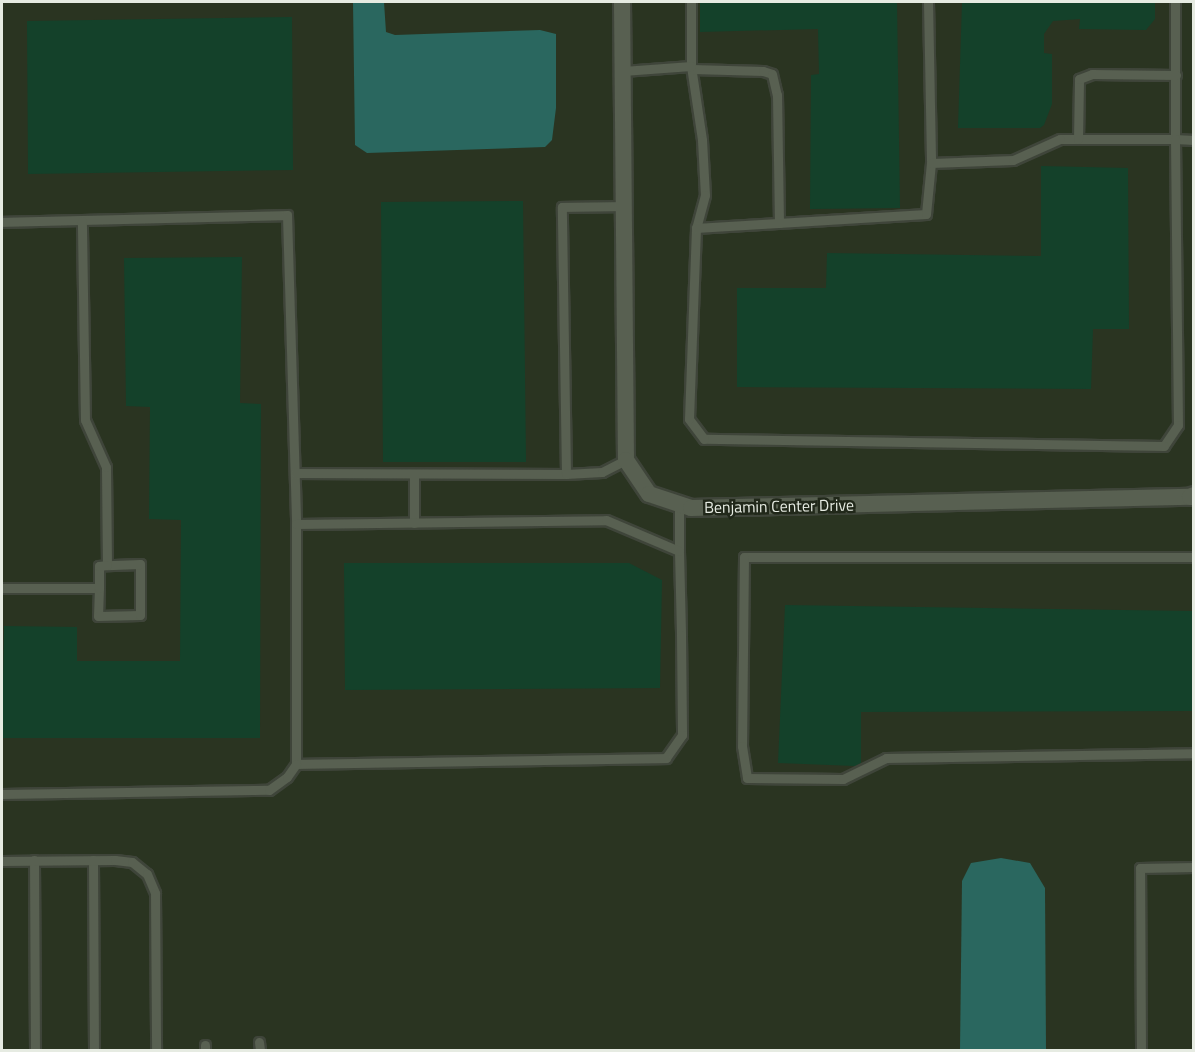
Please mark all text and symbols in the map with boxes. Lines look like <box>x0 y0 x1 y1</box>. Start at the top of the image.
street label: Benjamin Center Drive <box>704 495 854 517</box>

